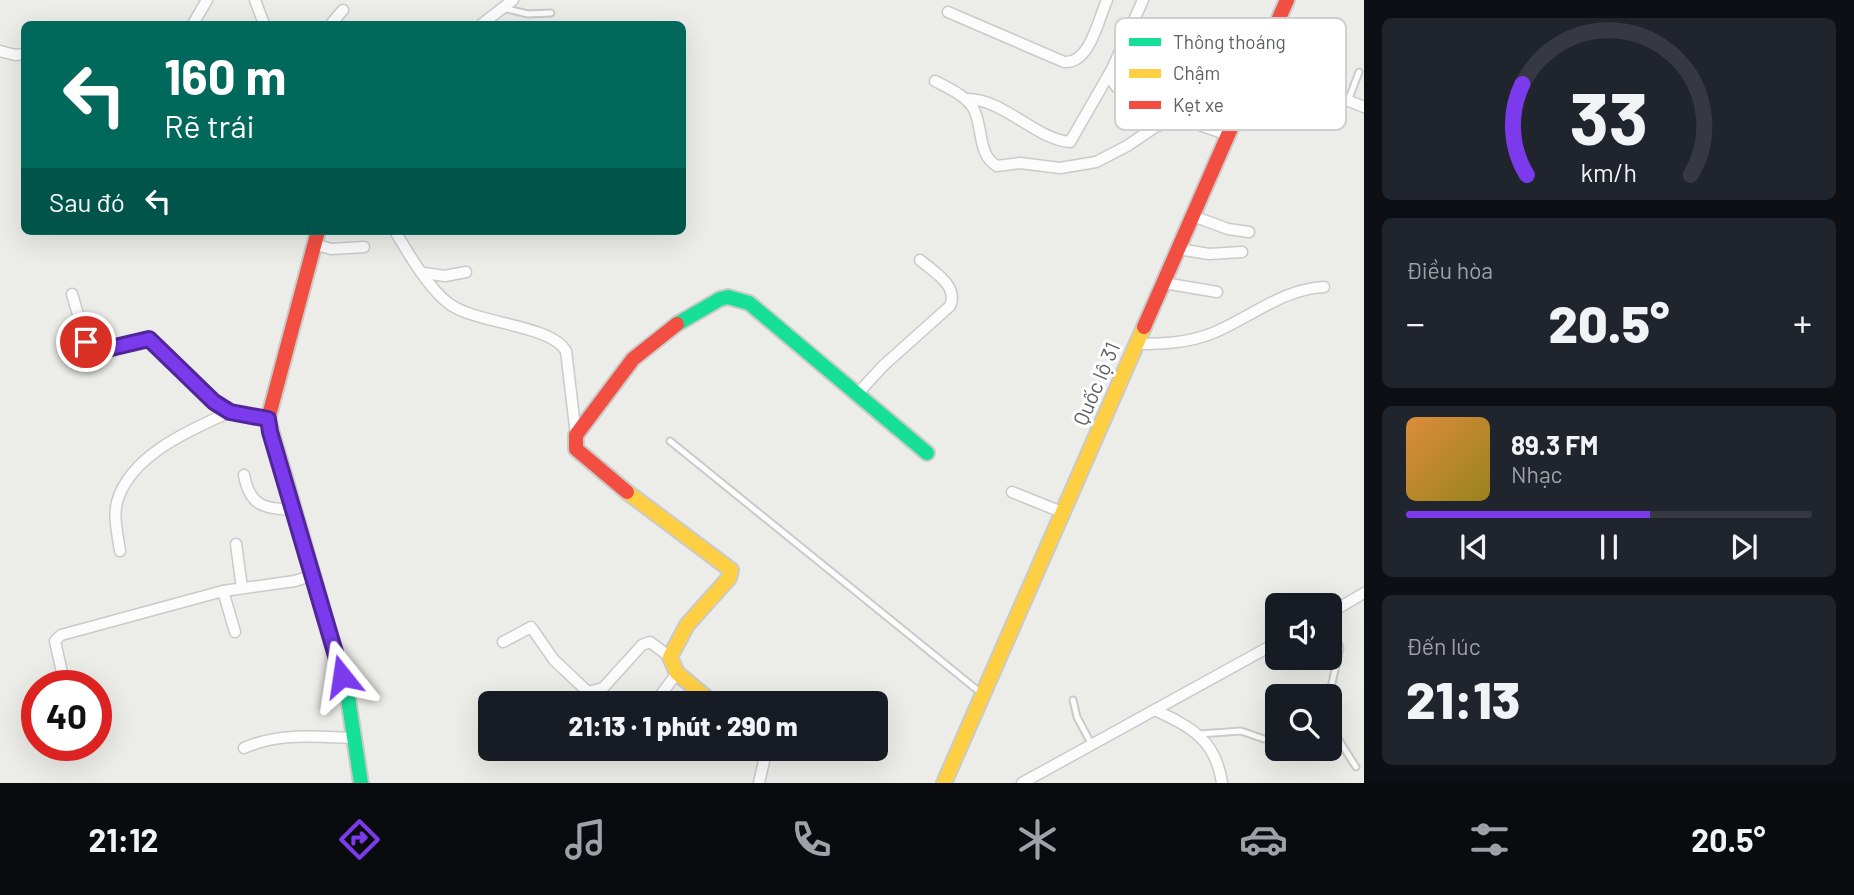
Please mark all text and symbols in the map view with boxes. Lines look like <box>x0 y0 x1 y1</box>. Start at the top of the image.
legend <box>1115 18 1346 130</box>
text: Thông thoáng <box>1173 30 1286 53</box>
text: 160 m <box>164 46 286 105</box>
icon: left <box>49 49 140 140</box>
text: Chậm <box>1173 61 1220 84</box>
text: 33 <box>1570 72 1648 160</box>
text: Kẹt xe <box>1173 93 1224 116</box>
text: Rẽ trái <box>164 106 255 144</box>
text: km/h <box>1581 157 1637 187</box>
icon: left <box>139 182 177 220</box>
text: Sau đó <box>49 186 125 217</box>
text: Điều hòa <box>1406 256 1493 284</box>
text: 20.5° <box>1548 291 1670 353</box>
text: − <box>1406 299 1425 345</box>
text: + <box>1793 299 1812 345</box>
pin <box>56 312 116 372</box>
icon: arrive <box>67 323 105 361</box>
street label: Quốc lộ 31 <box>1067 338 1124 429</box>
text: 89.3 FM <box>1511 429 1598 460</box>
text: Nhạc <box>1511 460 1562 488</box>
icon: previous <box>1455 528 1493 566</box>
icon: pause <box>1590 528 1628 566</box>
icon: next <box>1725 528 1763 566</box>
map controls <box>1265 593 1342 761</box>
button: sound <box>1265 593 1342 670</box>
text: Đến lúc <box>1406 632 1481 660</box>
position arrow <box>305 639 379 713</box>
text: 21:13 <box>1406 667 1520 729</box>
speed limit sign: 40 <box>21 670 112 761</box>
button: search <box>1265 684 1342 761</box>
text: 21:13 · 1 phút · 290 m <box>568 710 798 741</box>
icon: directions <box>335 815 384 864</box>
icon: music <box>561 815 610 864</box>
icon: phone <box>787 815 836 864</box>
icon: climate <box>1013 815 1062 864</box>
icon: car <box>1239 815 1288 864</box>
icon: filters <box>1465 815 1514 864</box>
text: 21:12 <box>88 820 158 858</box>
text: 20.5° <box>1691 820 1765 858</box>

